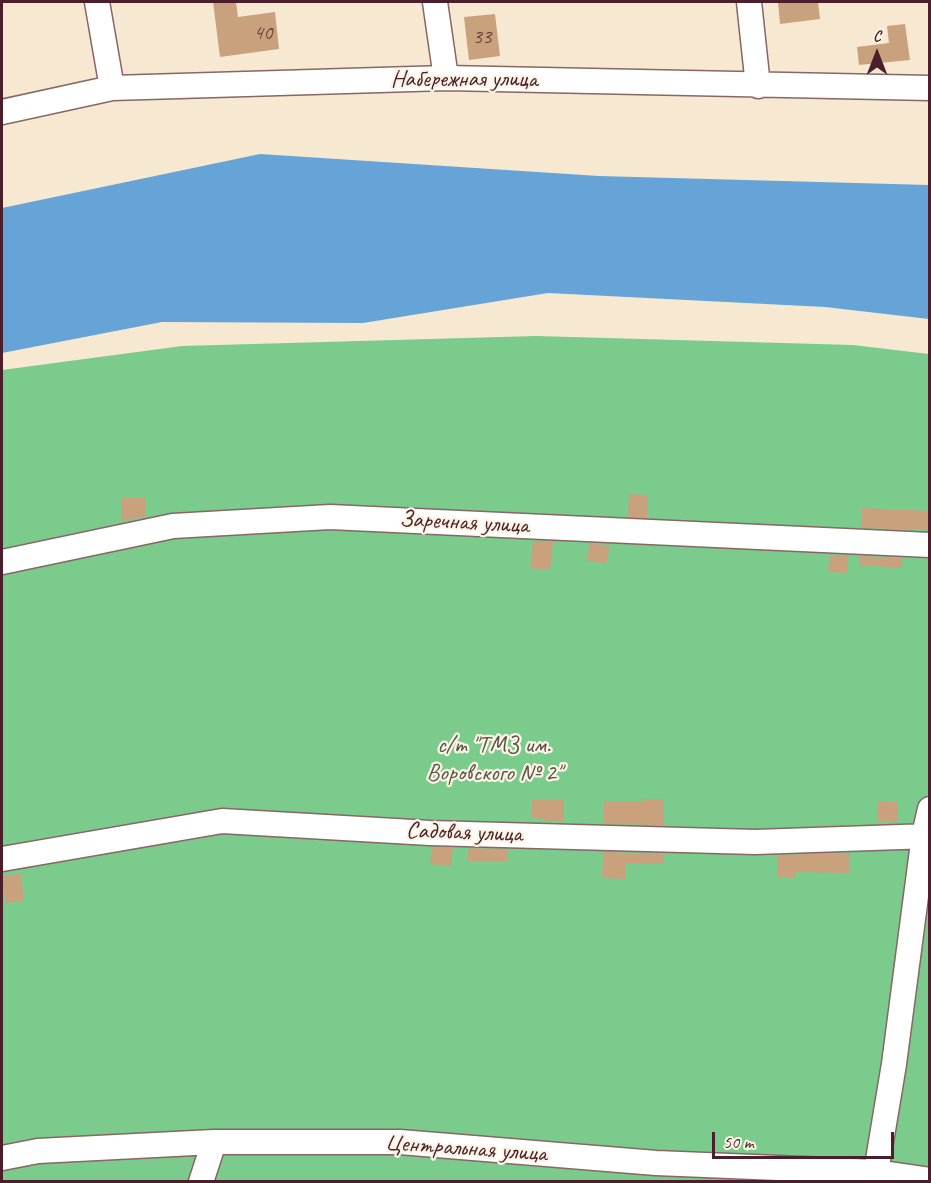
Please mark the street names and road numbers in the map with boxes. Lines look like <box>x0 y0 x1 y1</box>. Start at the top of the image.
street label: Набережная улица <box>391 66 537 94</box>
street label: Заречная улица <box>399 505 529 541</box>
street label: Садовая улица <box>405 817 523 849</box>
street label: Центральная улица <box>384 1129 548 1169</box>

